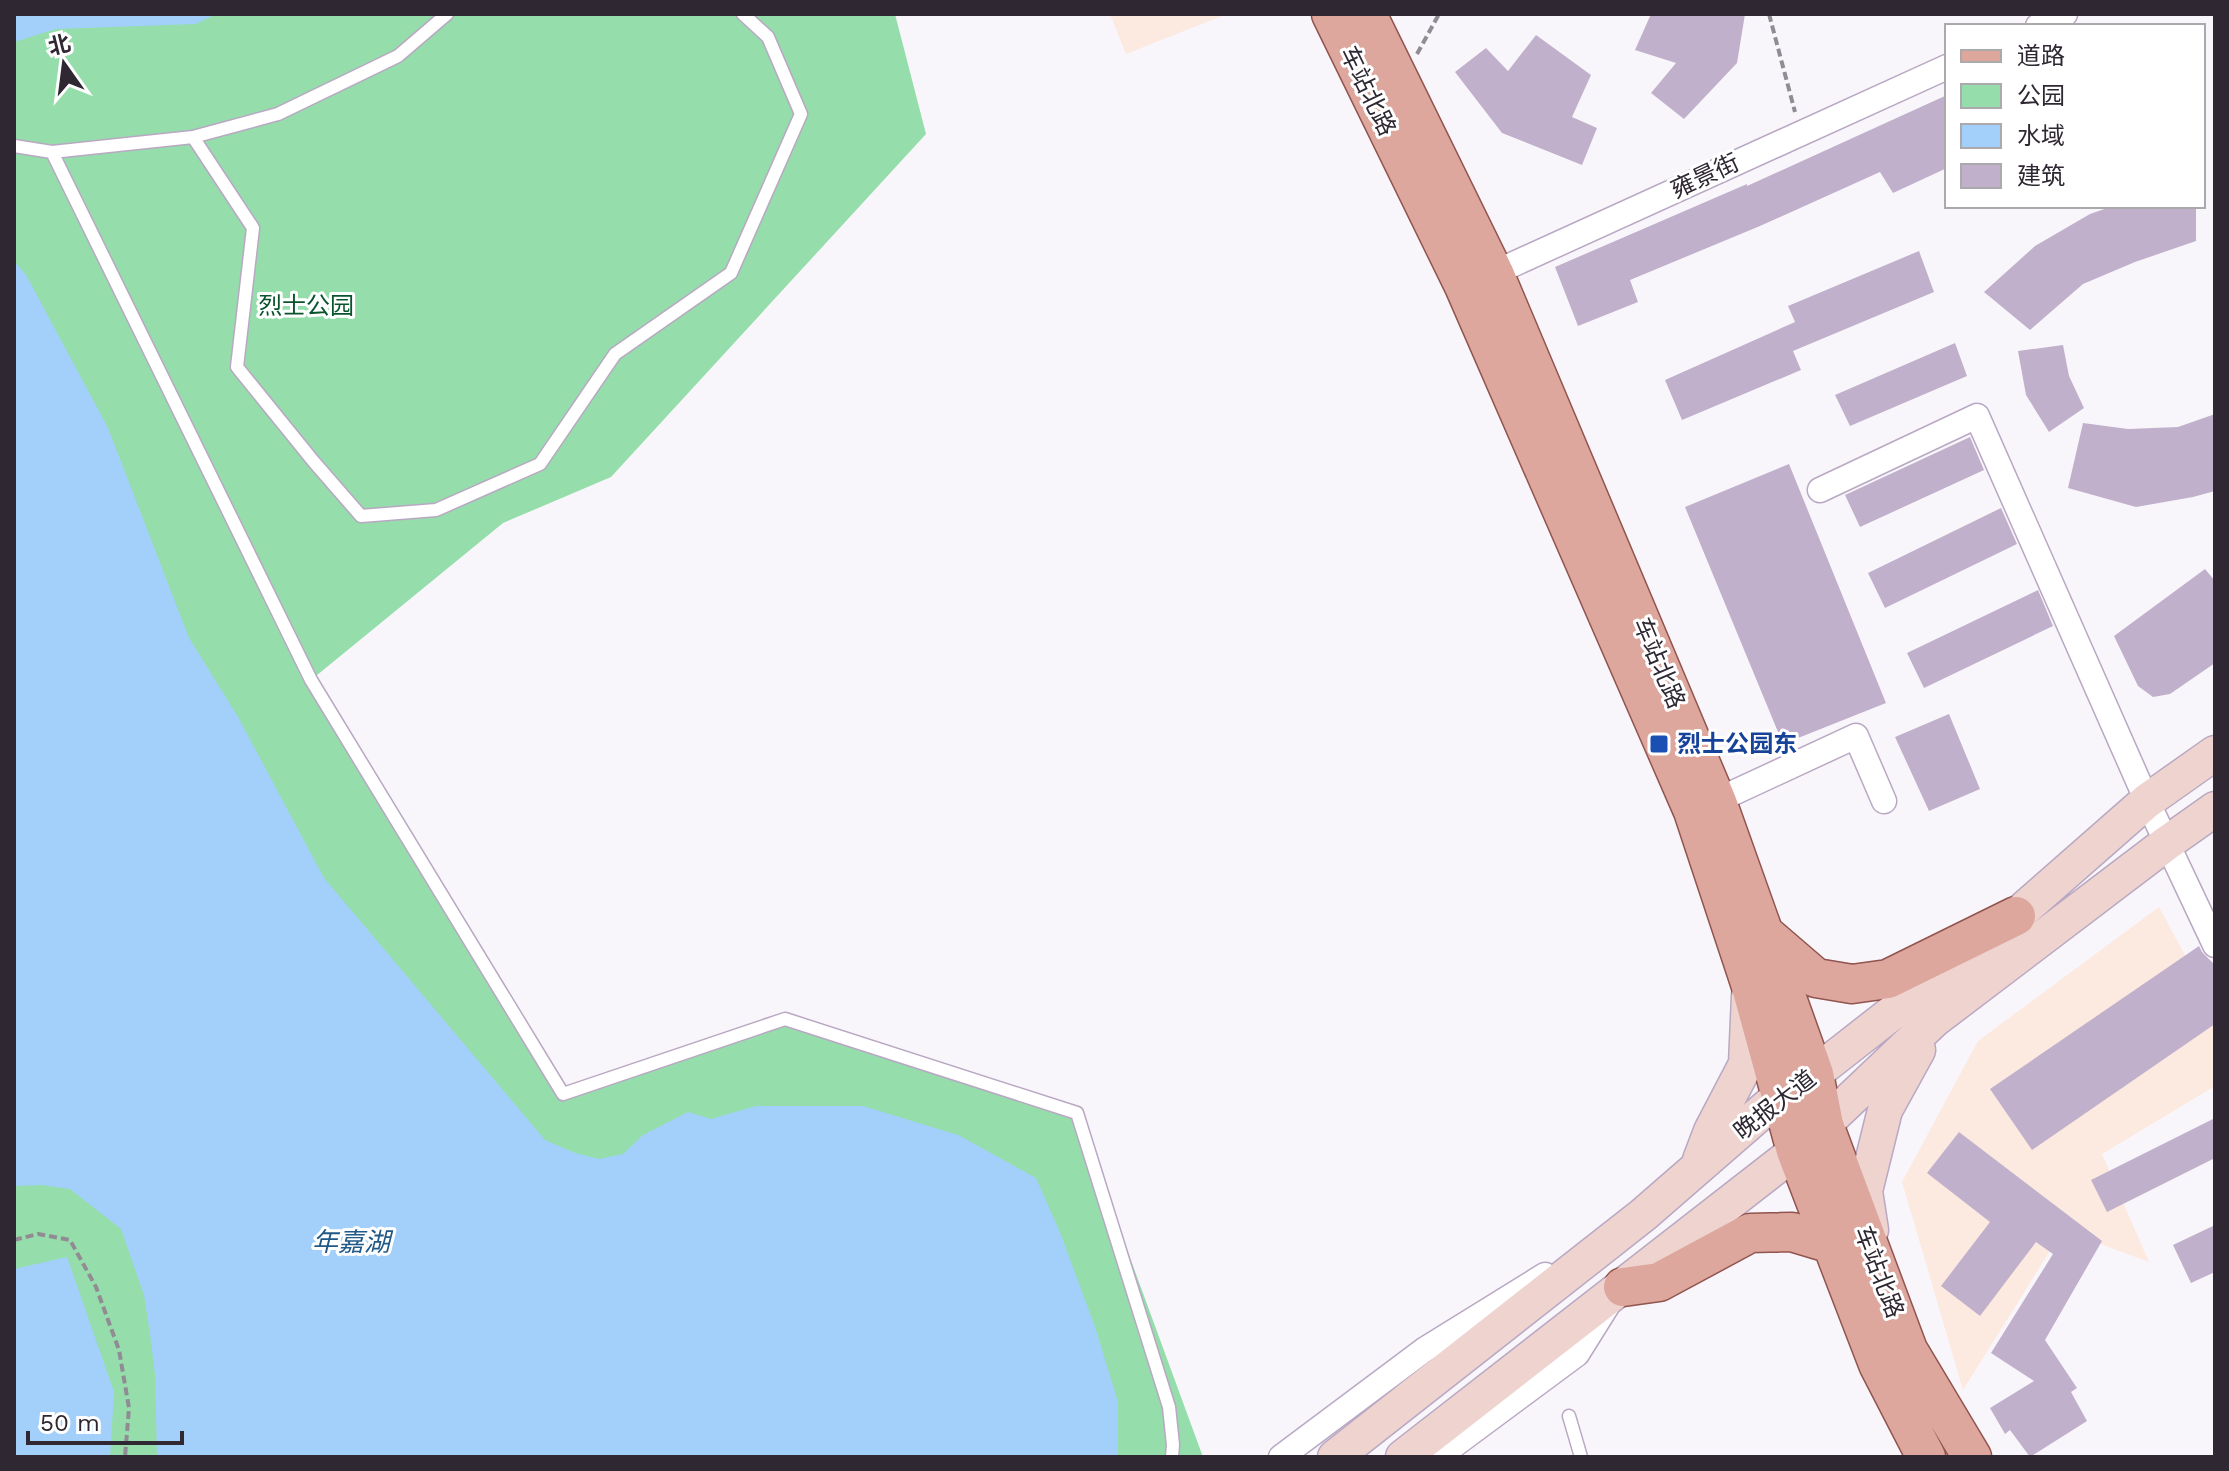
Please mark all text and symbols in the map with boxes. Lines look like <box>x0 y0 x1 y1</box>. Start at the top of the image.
north arrow <box>24 24 104 104</box>
legend <box>1945 24 2205 208</box>
text: 北 <box>46 30 73 60</box>
street label: 车站北路 <box>1334 42 1402 140</box>
text: 道路 <box>2017 42 2065 70</box>
text: 公园 <box>2017 82 2065 110</box>
text: 水域 <box>2017 122 2065 150</box>
street label: 雍景街 <box>1666 148 1744 204</box>
text: 建筑 <box>2017 162 2065 190</box>
park label: 烈士公园 <box>258 292 354 320</box>
street label: 车站北路 <box>1627 613 1691 713</box>
place label: 烈士公园东 <box>1677 730 1797 758</box>
marker: 烈士公园东 <box>1648 733 1670 755</box>
street label: 晚报大道 <box>1729 1064 1821 1146</box>
street label: 车站北路 <box>1849 1222 1909 1322</box>
water label: 年嘉湖 <box>312 1227 394 1257</box>
scale bar <box>28 1395 182 1445</box>
text: 50 m <box>40 1409 100 1437</box>

